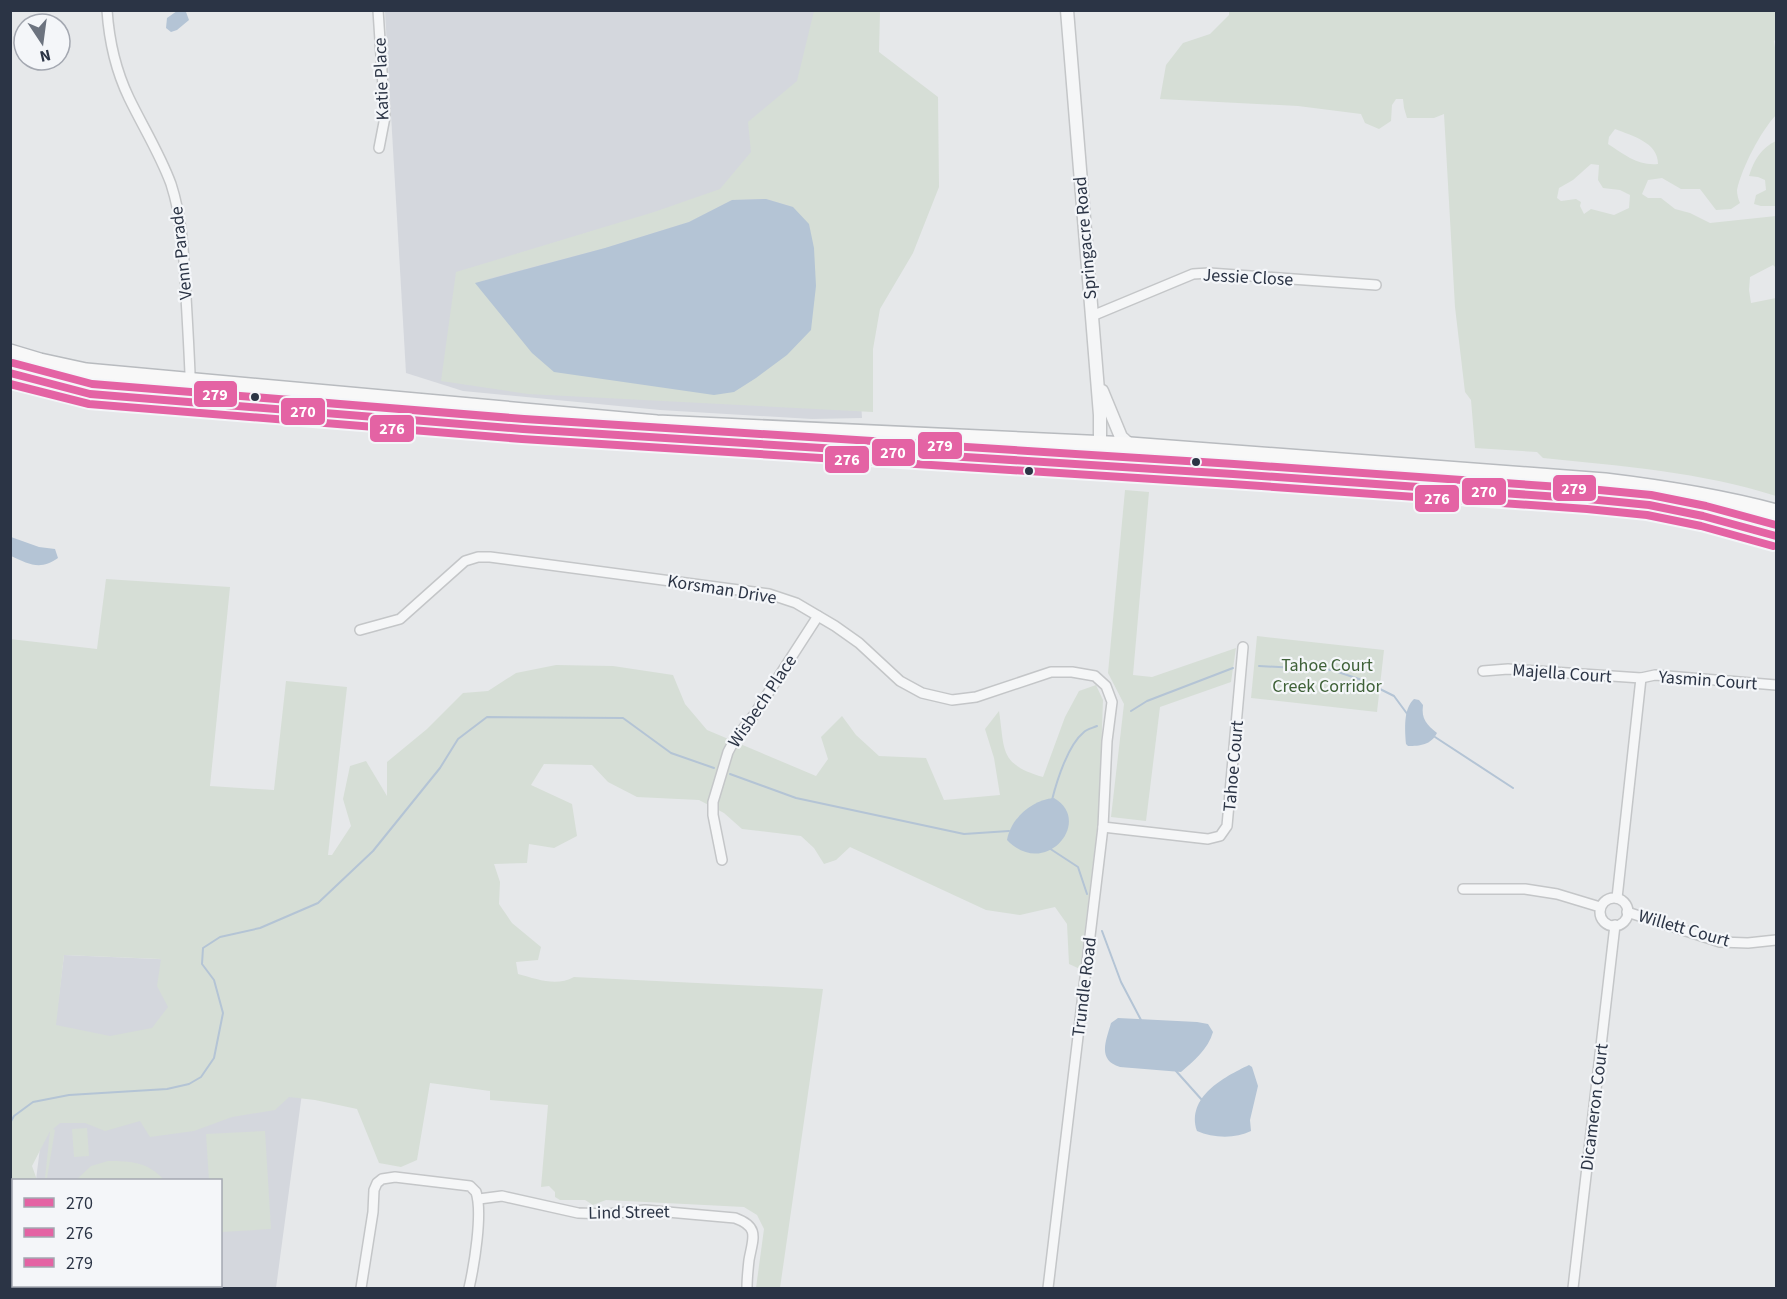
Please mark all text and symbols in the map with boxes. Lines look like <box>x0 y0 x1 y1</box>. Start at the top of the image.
north arrow <box>12 12 72 72</box>
street label: Katie Place <box>368 37 395 121</box>
text: N <box>37 44 53 68</box>
street label: Springacre Road <box>1068 175 1103 301</box>
street label: Venn Parade <box>164 205 199 301</box>
street label: Jessie Close <box>1202 263 1294 292</box>
line badge: 279 <box>193 380 238 408</box>
text: 279 <box>202 384 228 406</box>
unlabelled marker <box>249 391 261 403</box>
line badge: 270 <box>280 397 326 426</box>
text: 270 <box>290 401 316 423</box>
line badge: 276 <box>369 414 415 443</box>
text: 276 <box>379 418 405 440</box>
line badge: 279 <box>917 431 963 460</box>
text: 279 <box>927 435 953 457</box>
line badge: 270 <box>871 438 916 467</box>
text: 270 <box>880 442 906 464</box>
line badge: 276 <box>824 445 870 474</box>
text: 276 <box>834 449 860 471</box>
unlabelled marker <box>1190 456 1202 468</box>
unlabelled marker <box>1023 465 1035 477</box>
line badge: 279 <box>1552 474 1597 502</box>
line badge: 270 <box>1461 477 1507 506</box>
text: 279 <box>1561 478 1587 500</box>
text: 270 <box>1471 481 1497 503</box>
line badge: 276 <box>1414 484 1460 513</box>
text: 276 <box>1424 488 1450 510</box>
street label: Korsman Drive <box>666 569 778 610</box>
street label: Wisbech Place <box>722 650 803 753</box>
park label: Tahoe Court Creek Corridor <box>1272 653 1383 699</box>
street label: Majella Court <box>1511 658 1612 689</box>
street label: Yasmin Court <box>1657 665 1758 696</box>
street label: Tahoe Court <box>1217 719 1250 813</box>
street label: Willett Court <box>1635 903 1733 953</box>
street label: Trundle Road <box>1066 936 1103 1038</box>
street label: Dicameron Court <box>1574 1042 1615 1172</box>
legend <box>12 1179 222 1287</box>
text: 270 <box>66 1191 93 1216</box>
street label: Lind Street <box>588 1199 670 1226</box>
text: 276 <box>66 1221 93 1246</box>
text: 279 <box>66 1251 93 1276</box>

